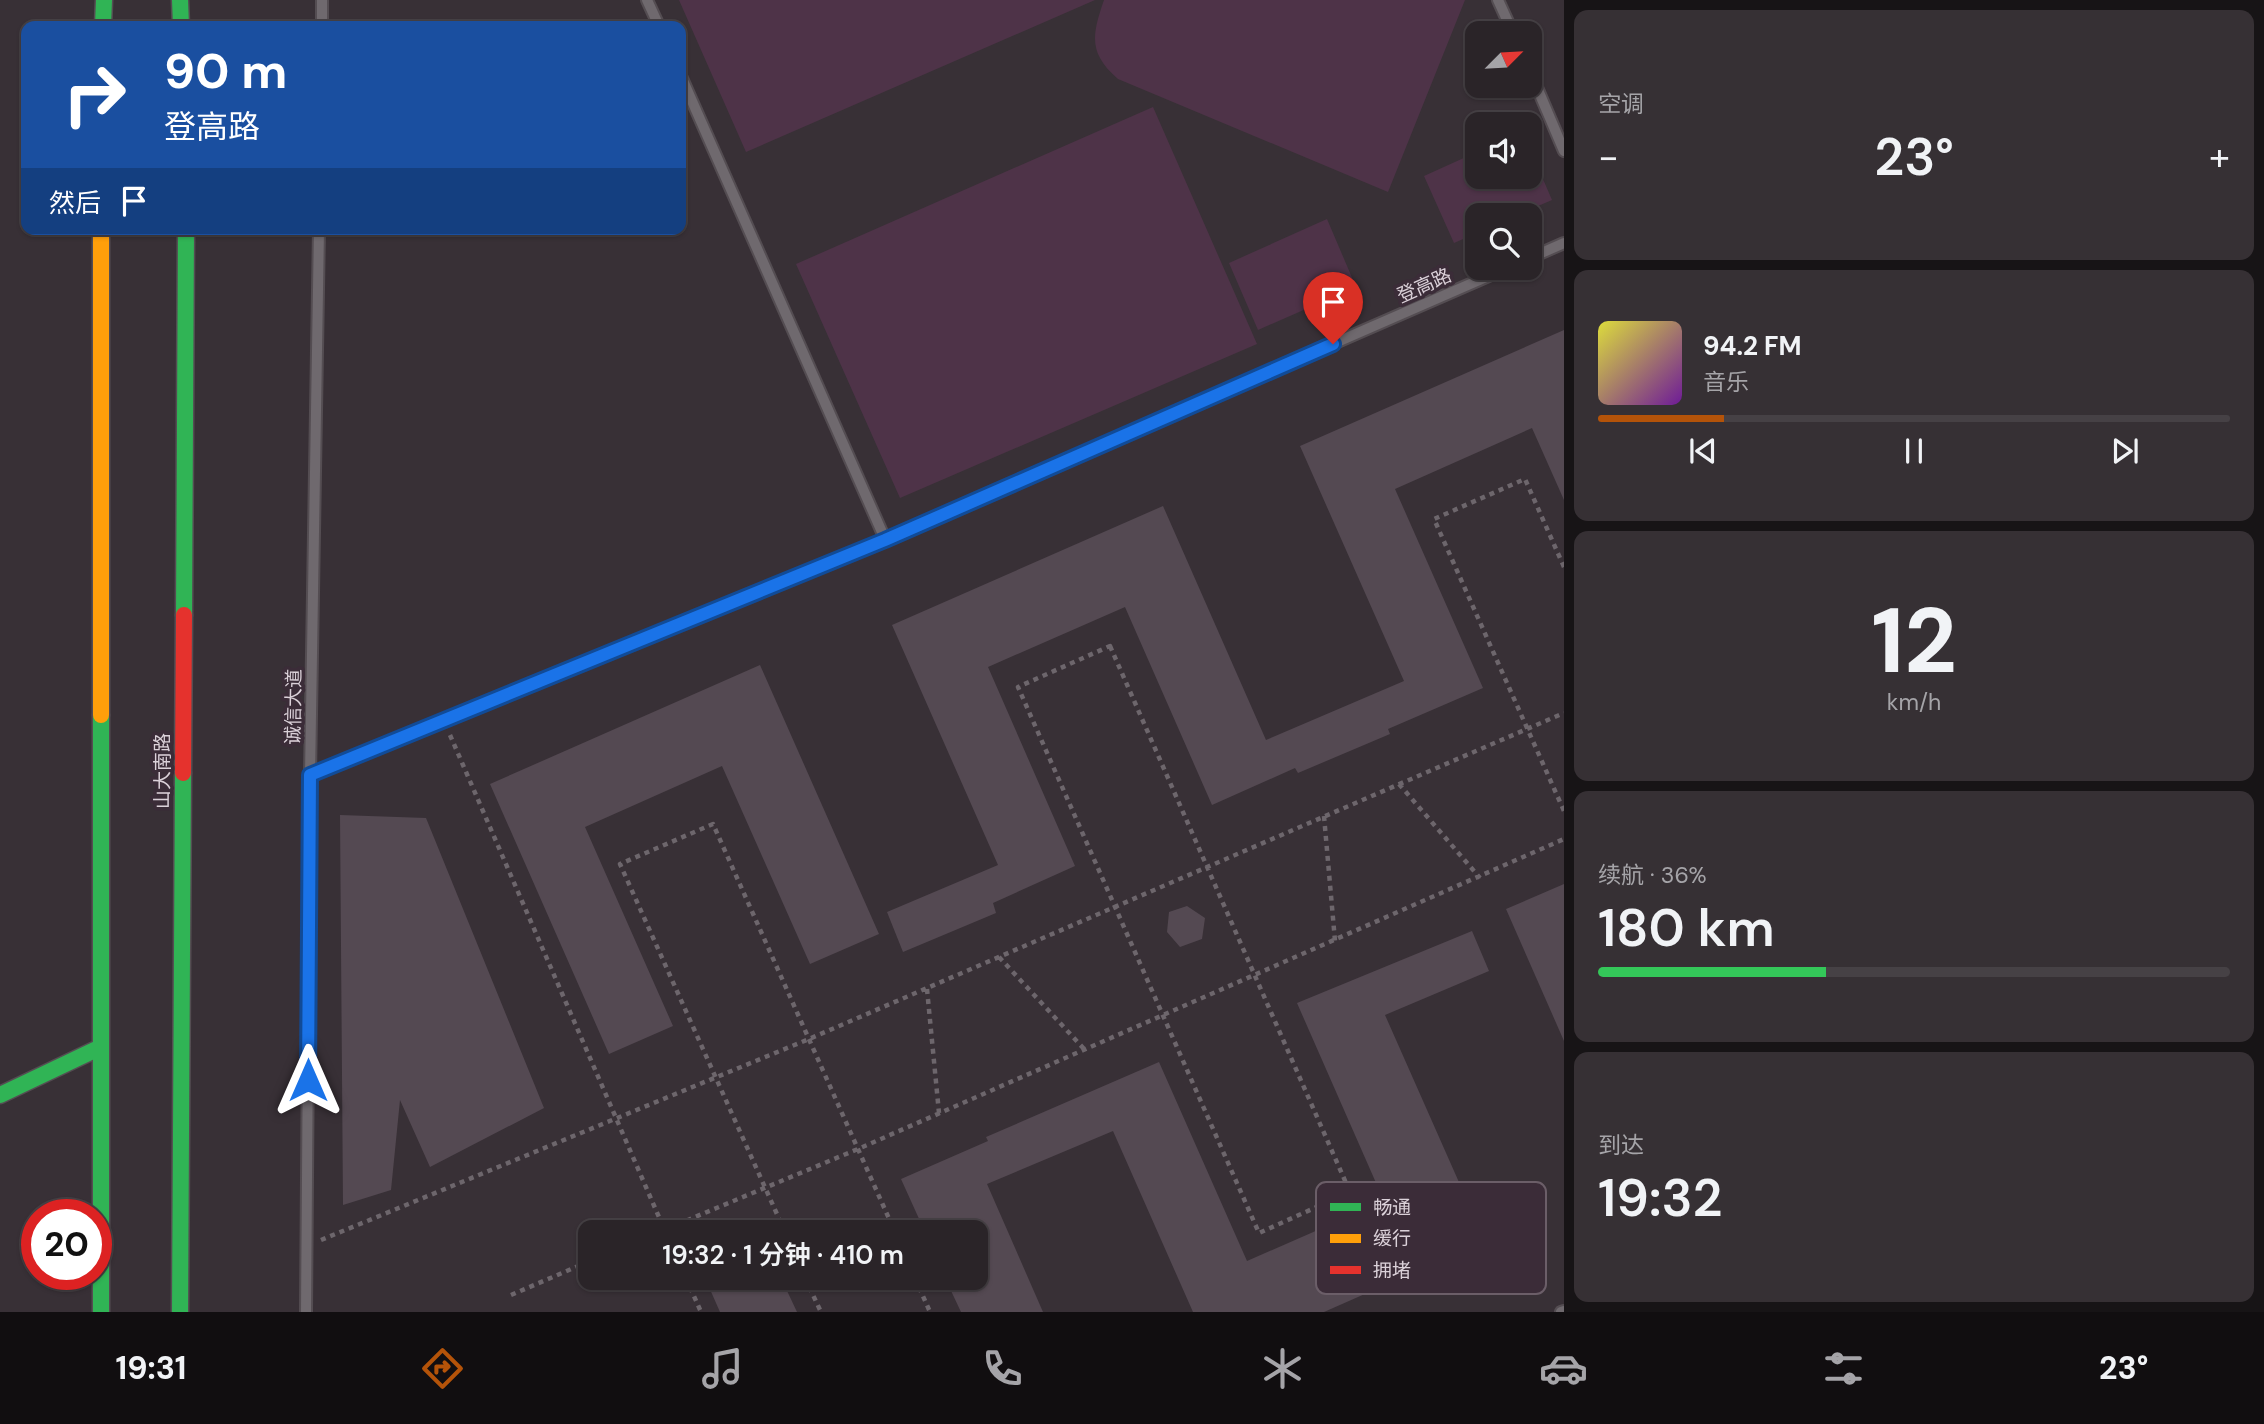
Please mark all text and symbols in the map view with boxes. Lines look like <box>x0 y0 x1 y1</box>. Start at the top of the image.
north arrow <box>1465 21 1542 98</box>
map controls <box>1465 21 1542 280</box>
text: 90 m <box>164 39 287 103</box>
icon: right <box>49 49 140 140</box>
text: 空调 <box>1598 89 1644 119</box>
text: 登高路 <box>164 106 260 148</box>
button: sound <box>1465 112 1542 189</box>
text: 23° <box>1874 123 1954 191</box>
text: − <box>1598 132 1619 182</box>
text: + <box>2209 132 2230 182</box>
icon: arrive <box>115 182 153 220</box>
text: 然后 <box>49 186 101 220</box>
button: search <box>1465 203 1542 280</box>
street label: 登高路 <box>1393 262 1455 308</box>
pin <box>1303 272 1363 344</box>
icon: arrive <box>1314 283 1352 321</box>
text: 94.2 FM <box>1703 329 1802 363</box>
text: 音乐 <box>1703 367 1749 397</box>
icon: previous <box>1684 432 1722 470</box>
icon: pause <box>1895 432 1933 470</box>
icon: next <box>2106 432 2144 470</box>
text: 12 <box>1871 582 1957 700</box>
street label: 诚信大道 <box>280 669 307 745</box>
text: km/h <box>1887 687 1941 717</box>
street label: 山大南路 <box>150 733 175 809</box>
text: 续航 · 36% <box>1598 860 1707 890</box>
text: 180 km <box>1598 894 1775 962</box>
position arrow <box>271 1043 345 1117</box>
text: 到达 <box>1598 1130 1644 1160</box>
text: 19:32 <box>1598 1164 1723 1232</box>
legend <box>1316 1182 1546 1294</box>
text: 畅通 <box>1373 1195 1411 1220</box>
speed limit sign: 20 <box>21 1199 112 1290</box>
text: 缓行 <box>1373 1226 1411 1251</box>
text: 19:32 · 1 分钟 · 410 m <box>662 1238 904 1272</box>
text: 拥堵 <box>1373 1258 1411 1283</box>
icon: directions <box>418 1344 467 1393</box>
icon: music <box>698 1344 747 1393</box>
icon: phone <box>978 1344 1027 1393</box>
icon: climate <box>1258 1344 1307 1393</box>
icon: car <box>1539 1344 1588 1393</box>
icon: filters <box>1819 1344 1868 1393</box>
text: 19:31 <box>116 1347 186 1389</box>
text: 23° <box>2099 1347 2148 1389</box>

